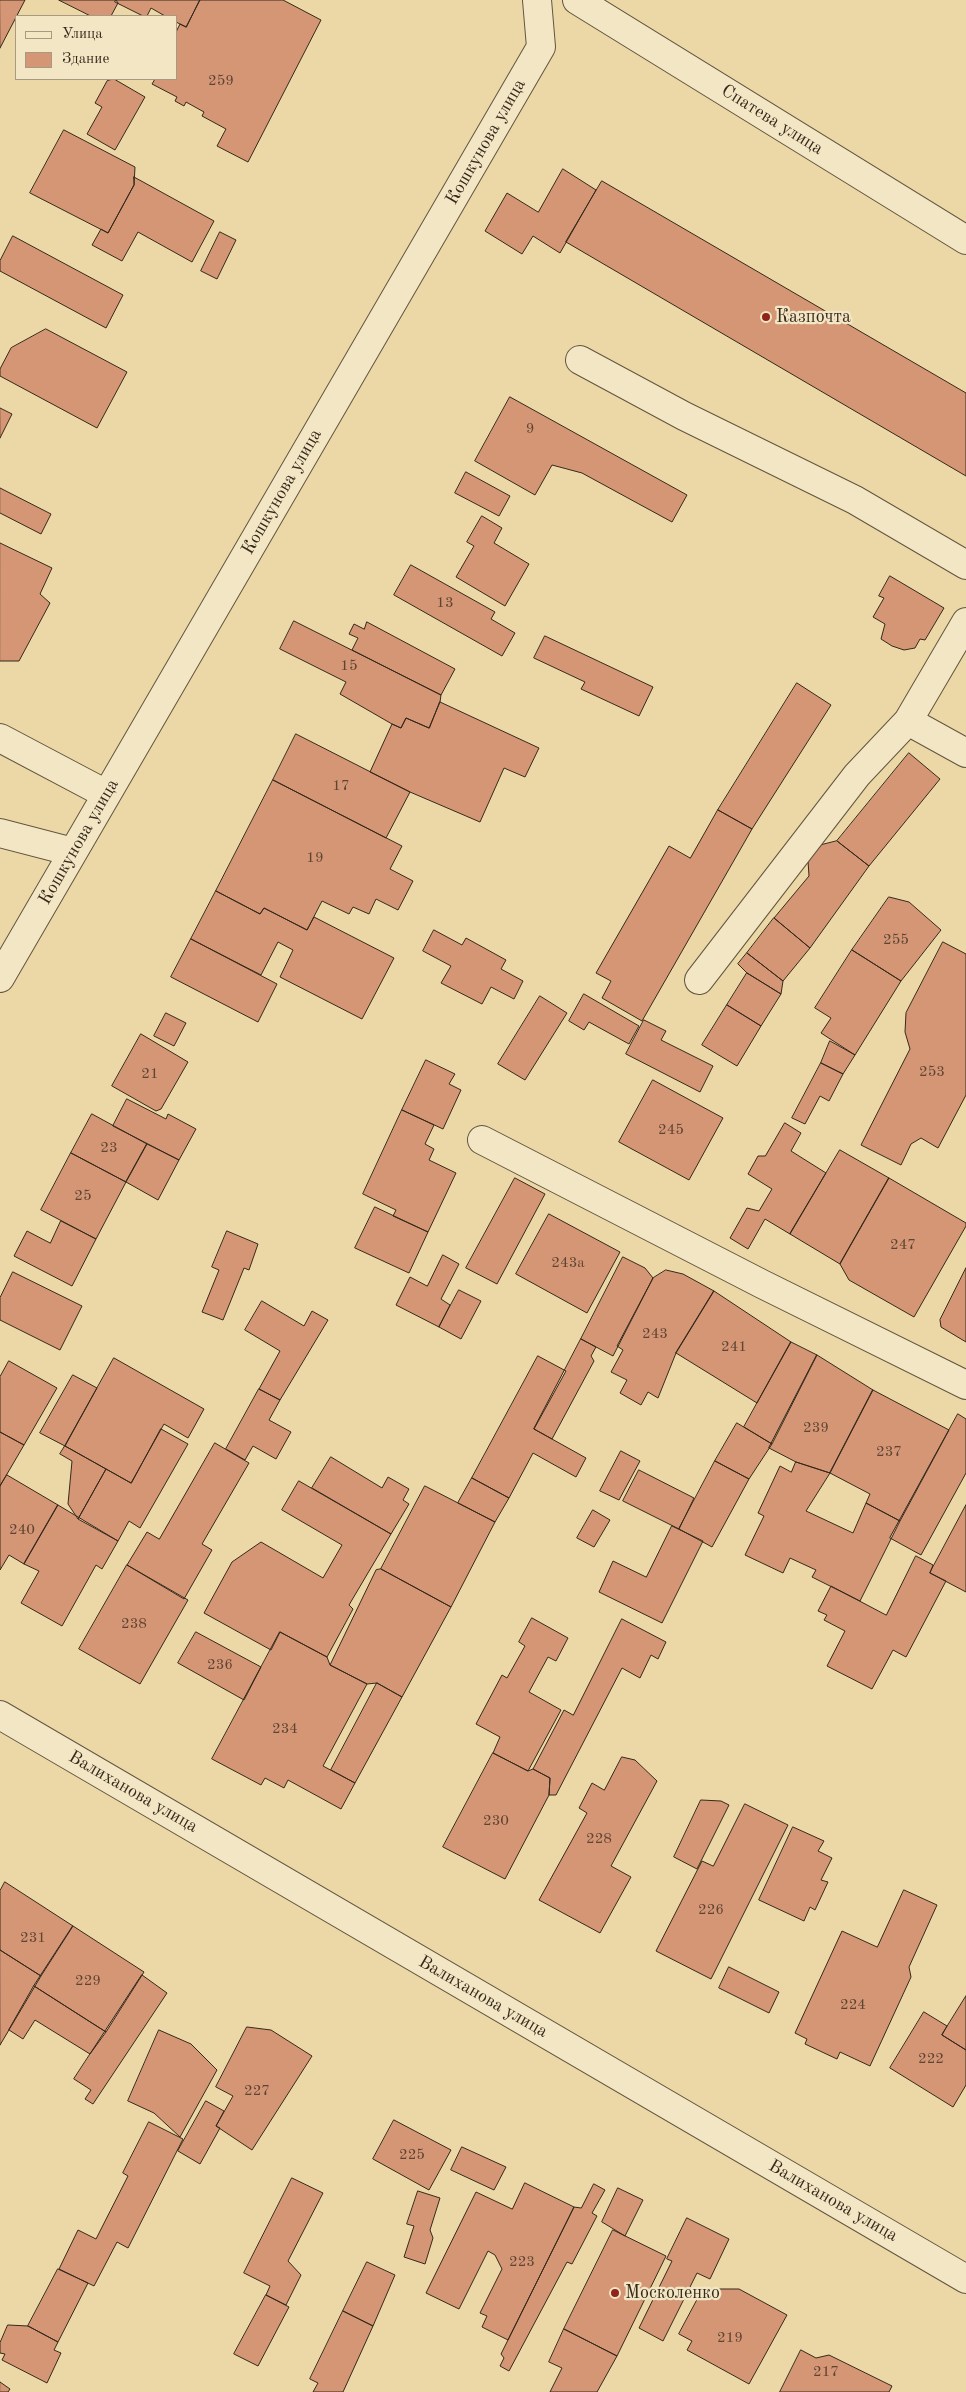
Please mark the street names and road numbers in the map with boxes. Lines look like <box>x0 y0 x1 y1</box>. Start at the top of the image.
street label: Кошкунова улица <box>441 75 531 209</box>
street label: Спатева улица <box>717 80 827 160</box>
street label: Кошкунова улица <box>237 425 327 559</box>
street label: Кошкунова улица <box>34 775 124 909</box>
street label: Валиханова улица <box>64 1746 202 1838</box>
street label: Валиханова улица <box>414 1951 552 2043</box>
street label: Валиханова улица <box>764 2155 902 2247</box>

